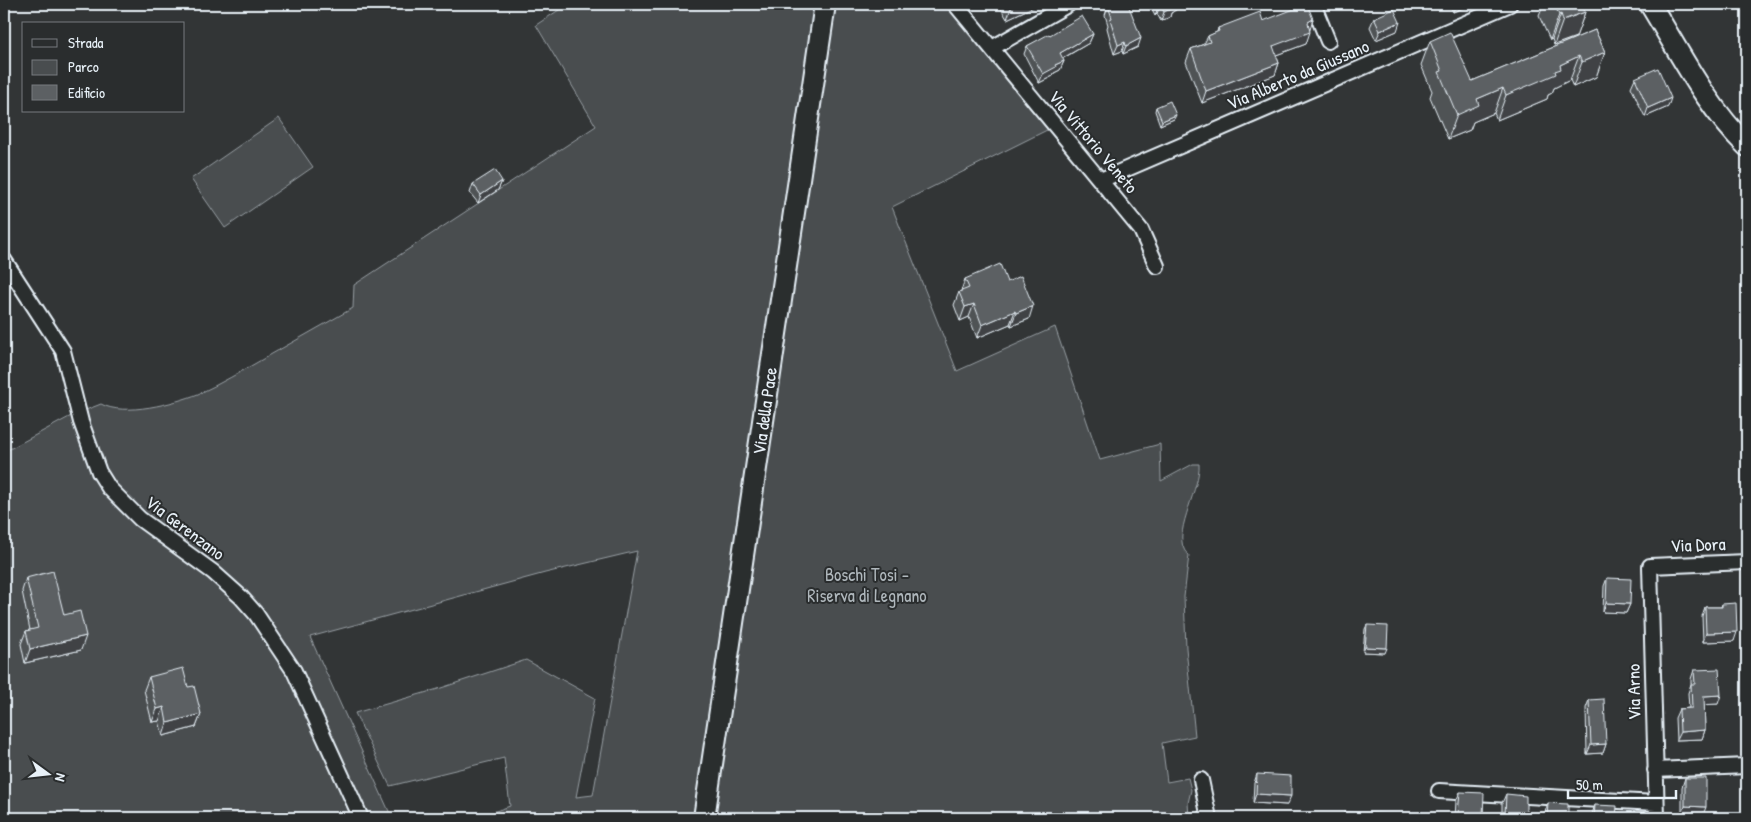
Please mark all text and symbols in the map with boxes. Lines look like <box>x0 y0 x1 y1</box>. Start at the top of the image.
legend <box>22 22 185 112</box>
text: Strada <box>68 32 104 53</box>
street label: Via Alberto da Giussano <box>1223 33 1373 116</box>
text: Parco <box>68 56 99 77</box>
text: Edificio <box>68 82 105 103</box>
street label: Via Vittorio Veneto <box>1043 85 1144 199</box>
street label: Via della Pace <box>746 365 783 456</box>
street label: Via Gerenzano <box>140 489 230 566</box>
street label: Via Dora <box>1670 531 1726 558</box>
park label: Boschi Tosi - Riserva di Legnano <box>807 562 927 608</box>
street label: Via Arno <box>1621 664 1646 720</box>
north arrow <box>22 750 72 800</box>
scale bar <box>1568 767 1676 799</box>
text: N <box>51 771 71 784</box>
text: 50 m <box>1576 774 1603 795</box>

